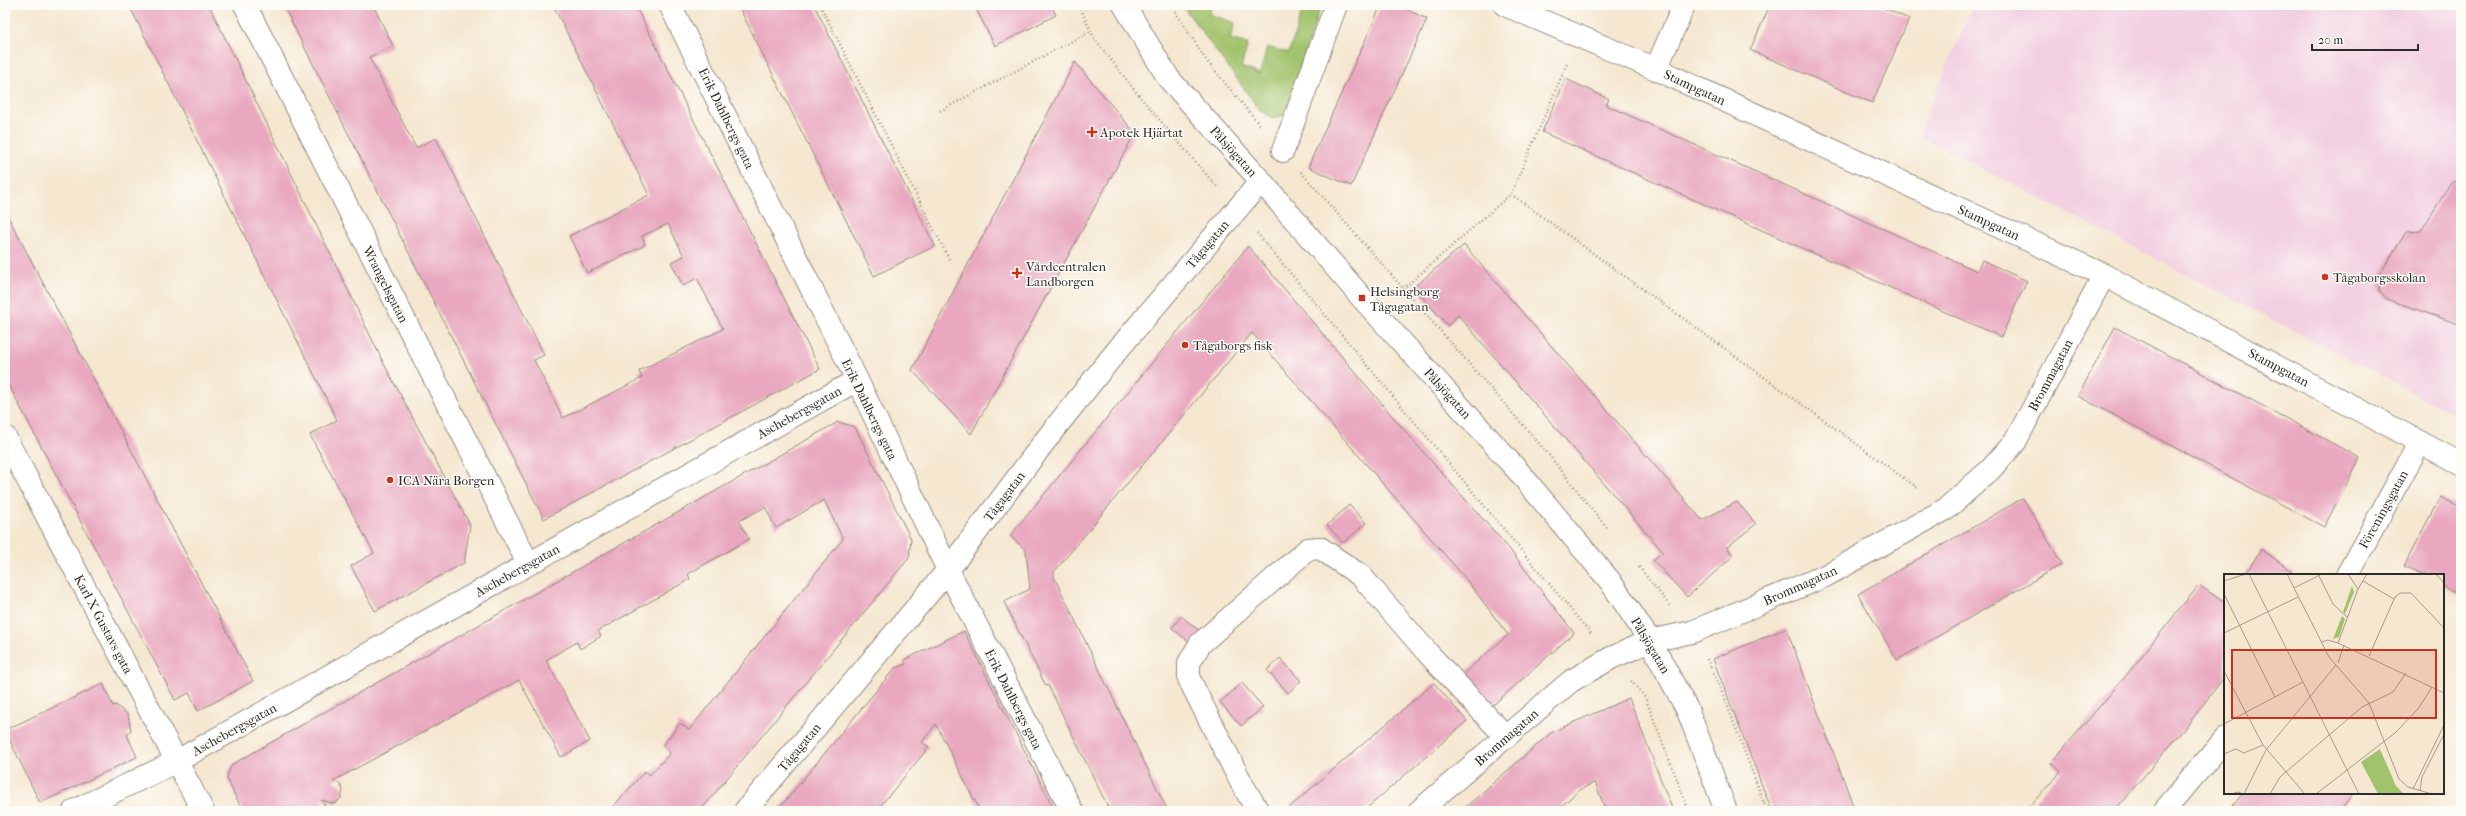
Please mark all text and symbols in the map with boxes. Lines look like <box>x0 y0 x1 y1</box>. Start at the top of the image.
scale bar <box>2312 26 2418 52</box>
text: 20 m <box>2318 33 2343 47</box>
street label: Erik Dahlbergs gata <box>696 65 758 172</box>
street label: Stampgatan <box>1662 67 1728 108</box>
street label: Pålsjögatan <box>1207 123 1261 180</box>
place label: Apotek Hjärtat <box>1099 125 1183 140</box>
marker: Apotek Hjärtat <box>1087 127 1097 137</box>
street label: Stampgatan <box>1956 202 2022 243</box>
street label: Tågagatan <box>1183 217 1232 272</box>
street label: Wrangelsgatan <box>359 243 411 325</box>
place label: Vårdcentralen Landborgen <box>1025 259 1106 289</box>
marker: Vårdcentralen Landborgen <box>1011 267 1023 279</box>
place label: Tågaborgsskolan <box>2333 270 2426 285</box>
marker: Tågaborgsskolan <box>2320 272 2330 282</box>
place label: Helsingborg Tågagatan <box>1370 284 1440 314</box>
marker: Helsingborg Tågagatan <box>1357 293 1367 303</box>
street label: Brommagatan <box>2025 336 2076 414</box>
place label: Tågaborgs fisk <box>1193 338 1273 353</box>
marker: Tågaborgs fisk <box>1180 340 1190 350</box>
street label: Stampgatan <box>2246 345 2312 390</box>
street label: Erik Dahlbergs gata <box>839 356 901 463</box>
street label: Pålsjögatan <box>1421 365 1475 422</box>
street label: Aschebergsgatan <box>754 383 844 442</box>
street label: Föreningsgatan <box>2356 467 2411 551</box>
street label: Tågagatan <box>981 468 1028 524</box>
place label: ICA Nära Borgen <box>398 473 495 488</box>
marker: ICA Nära Borgen <box>385 475 395 485</box>
street label: Aschebergsgatan <box>472 541 562 600</box>
street label: Brommagatan <box>1761 562 1840 608</box>
street label: Karl X Gustavs gata <box>71 572 136 677</box>
inset map <box>2224 574 2444 794</box>
street label: Pålsjögatan <box>1628 614 1673 677</box>
street label: Erik Dahlbergs gata <box>982 647 1046 753</box>
street label: Aschebergsgatan <box>189 700 279 759</box>
street label: Brommagatan <box>1472 705 1541 769</box>
street label: Tågagatan <box>775 720 824 775</box>

